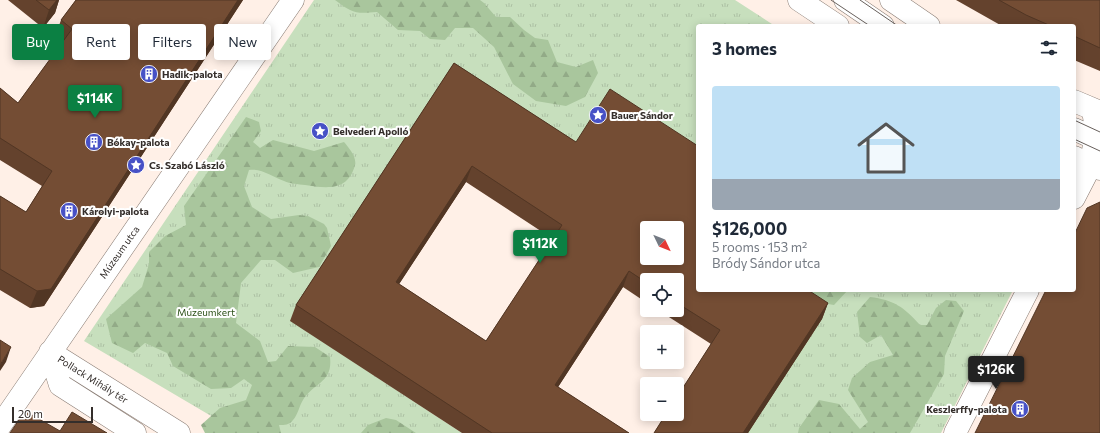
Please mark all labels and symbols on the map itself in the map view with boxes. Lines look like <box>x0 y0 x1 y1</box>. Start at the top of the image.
building icon: Hadik-palota <box>139 64 159 84</box>
place label: Hadik-palota <box>162 68 223 80</box>
pin: $114K <box>67 85 123 119</box>
place icon: Bauer Sándor <box>588 105 608 125</box>
place label: Bauer Sándor <box>611 109 673 121</box>
place icon: Belvederi Apolló <box>310 121 330 141</box>
place label: Belvederi Apolló <box>333 125 409 137</box>
building icon: Bókay-palota <box>84 132 104 152</box>
place label: Bókay-palota <box>107 136 170 148</box>
place icon: Cs. Szabó László <box>126 155 146 175</box>
place label: Cs. Szabó László <box>149 159 225 171</box>
building icon: Károlyi-palota <box>59 201 79 221</box>
place label: Károlyi-palota <box>82 205 149 217</box>
north arrow <box>640 221 684 265</box>
street label: Múzeum utca <box>96 223 142 281</box>
pin: $112K <box>512 230 568 264</box>
park label: Múzeumkert <box>177 306 235 318</box>
street label: Pollack Mihály tér <box>56 353 130 405</box>
pin: $126K <box>968 356 1024 390</box>
building icon: Keszlerffy-palota <box>1010 399 1030 419</box>
place label: Keszlerffy-palota <box>926 403 1007 415</box>
scale bar <box>12 405 93 424</box>

